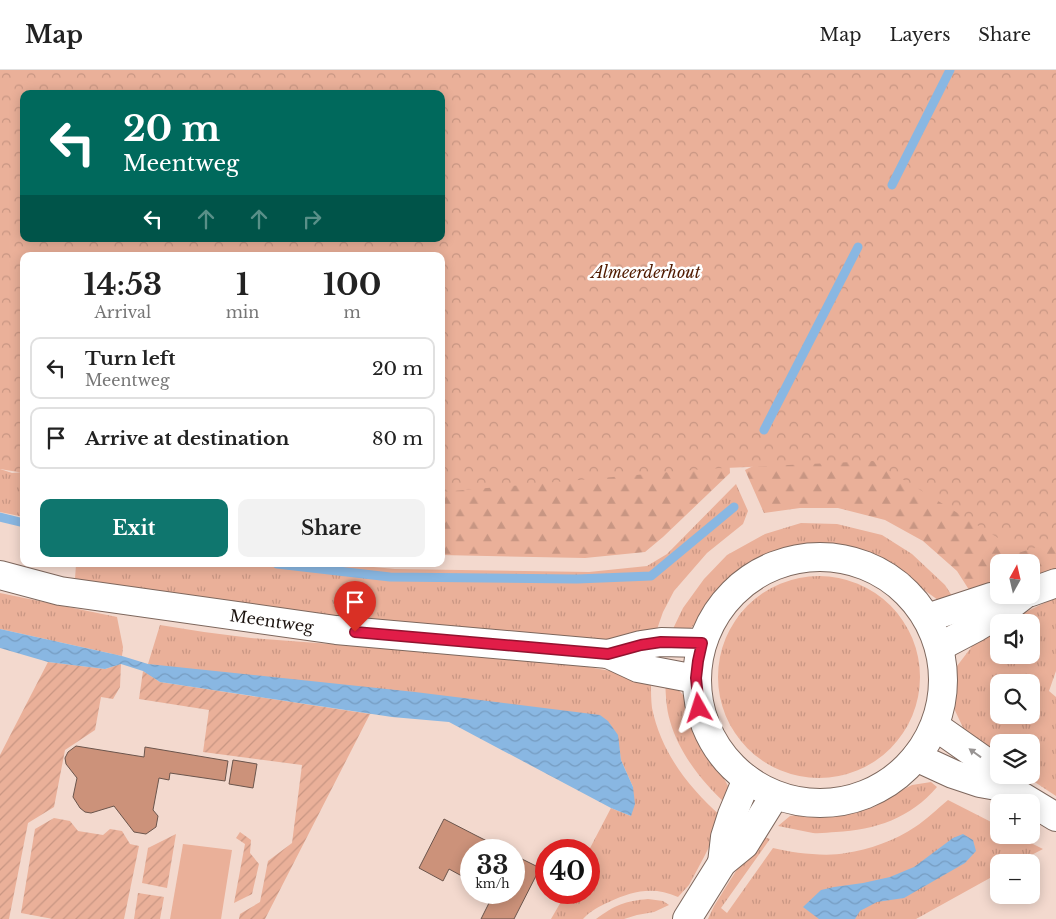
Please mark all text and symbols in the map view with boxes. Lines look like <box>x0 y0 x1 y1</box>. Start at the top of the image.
text: Map <box>25 20 83 49</box>
text: Map <box>820 24 861 46</box>
text: Layers <box>889 24 950 46</box>
text: Share <box>978 24 1031 46</box>
text: 20 m <box>123 107 220 150</box>
icon: left <box>40 110 105 175</box>
text: Meentweg <box>123 150 239 177</box>
icon: left <box>139 205 167 233</box>
icon: ahead <box>192 205 220 233</box>
icon: ahead <box>245 205 273 233</box>
icon: right <box>298 205 326 233</box>
park label: Almeerderhout <box>589 262 701 282</box>
text: 14:53 <box>84 266 162 303</box>
text: 1 <box>236 266 249 303</box>
text: 100 <box>323 266 381 303</box>
text: Arrival <box>95 302 151 322</box>
text: min <box>226 302 259 322</box>
text: m <box>344 302 361 322</box>
text: Turn left <box>85 347 176 370</box>
icon: left <box>42 354 70 382</box>
text: 20 m <box>372 357 423 380</box>
text: Meentweg <box>85 370 170 390</box>
icon: arrive <box>42 424 70 452</box>
text: Arrive at destination <box>85 427 289 450</box>
text: 80 m <box>372 427 423 450</box>
button: Exit <box>40 499 228 557</box>
button: Share <box>238 499 425 557</box>
north arrow <box>990 554 1040 604</box>
map controls <box>990 554 1040 904</box>
pin <box>334 581 376 632</box>
icon: arrive <box>341 588 369 616</box>
street label: Meentweg <box>229 605 315 637</box>
button: sound <box>990 614 1040 664</box>
button: search <box>990 674 1040 724</box>
position arrow <box>672 681 724 733</box>
button: layers <box>990 734 1040 784</box>
one-way arrow <box>968 748 982 758</box>
button: + <box>990 794 1040 844</box>
speed limit sign: 40 <box>535 839 600 904</box>
text: 33 <box>477 850 508 881</box>
button: − <box>990 854 1040 904</box>
text: km/h <box>475 876 510 891</box>

